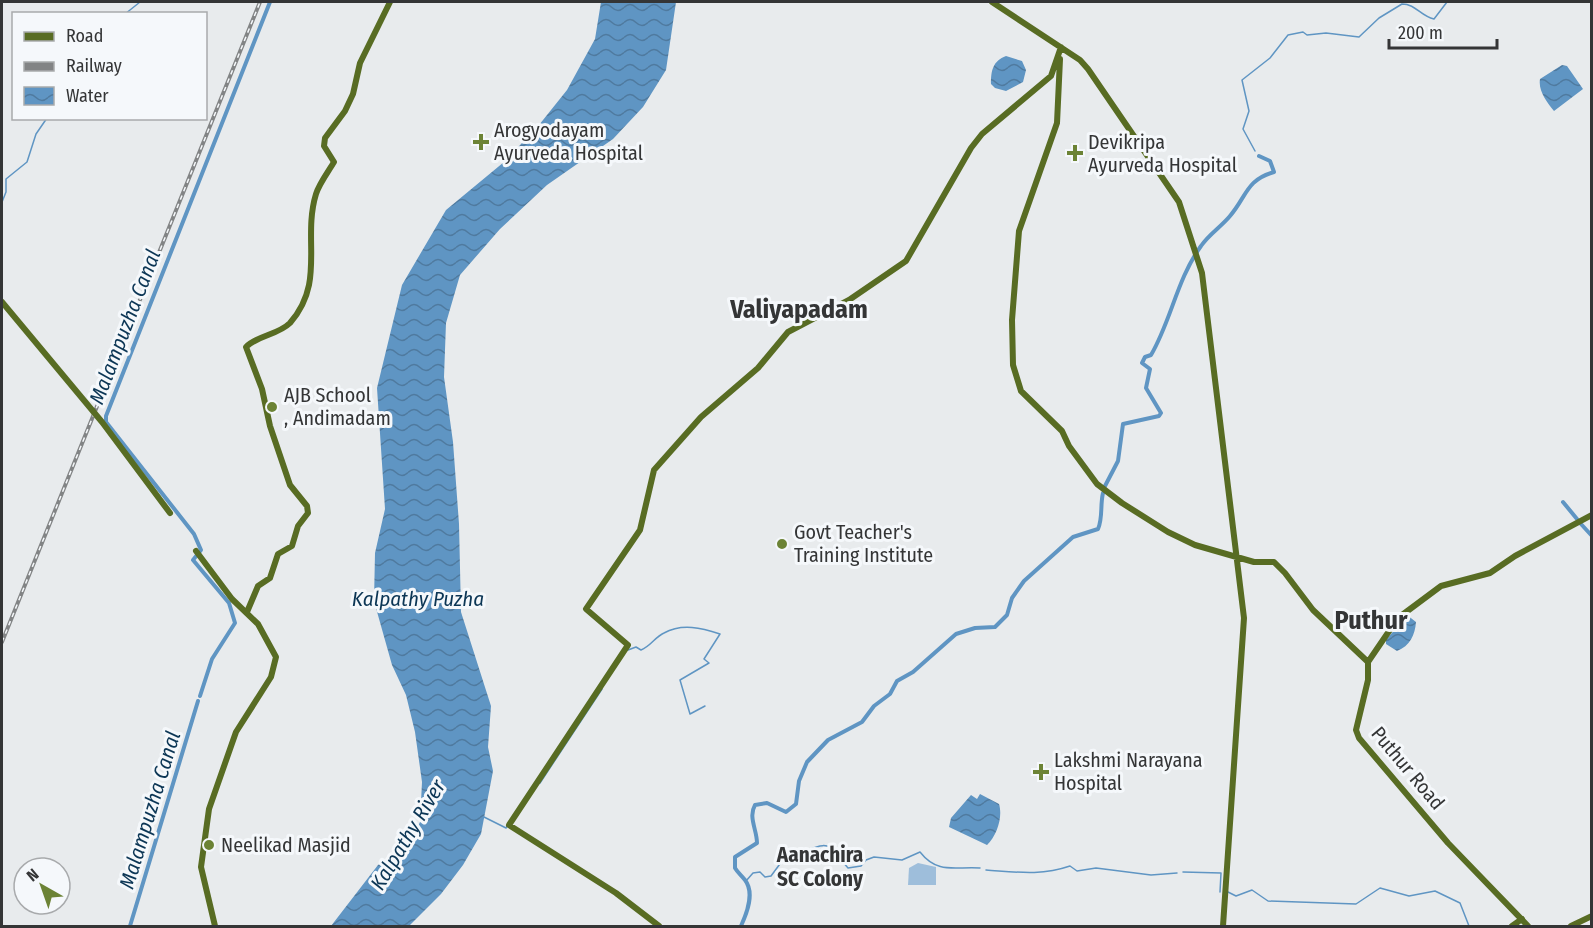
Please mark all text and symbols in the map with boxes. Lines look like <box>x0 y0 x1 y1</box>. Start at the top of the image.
legend <box>12 12 207 120</box>
scale bar <box>1389 12 1497 50</box>
text: 200 m <box>1398 22 1443 44</box>
text: Road <box>66 25 103 47</box>
text: Railway <box>66 55 122 77</box>
text: Water <box>66 85 109 107</box>
place label: Arogyodayam Ayurveda Hospital <box>494 118 643 165</box>
place label: Devikripa Ayurveda Hospital <box>1088 130 1237 177</box>
marker: Arogyodayam Ayurveda Hospital <box>472 133 490 151</box>
marker: Devikripa Ayurveda Hospital <box>1066 144 1084 162</box>
water label: Malampuzha Canal <box>84 246 166 408</box>
district label: Valiyapadam <box>729 294 868 325</box>
place label: AJB School , Andimadam <box>284 383 391 430</box>
marker: AJB School , Andimadam <box>265 400 279 414</box>
place label: Govt Teacher's Training Institute <box>794 520 933 567</box>
marker: Govt Teacher's Training Institute <box>775 537 789 551</box>
water label: Kalpathy Puzha <box>352 586 484 612</box>
district label: Puthur <box>1335 605 1408 636</box>
street label: Puthur Road <box>1366 722 1450 814</box>
water label: Malampuzha Canal <box>114 728 186 892</box>
place label: Lakshmi Narayana Hospital <box>1054 748 1203 795</box>
marker: Lakshmi Narayana Hospital <box>1032 763 1050 781</box>
water label: Kalpathy River <box>365 774 452 895</box>
place label: Neelikad Masjid <box>221 833 351 857</box>
marker: Neelikad Masjid <box>202 838 216 852</box>
district label: Aanachira SC Colony <box>776 842 864 892</box>
north arrow <box>12 856 72 916</box>
text: N <box>23 865 42 885</box>

